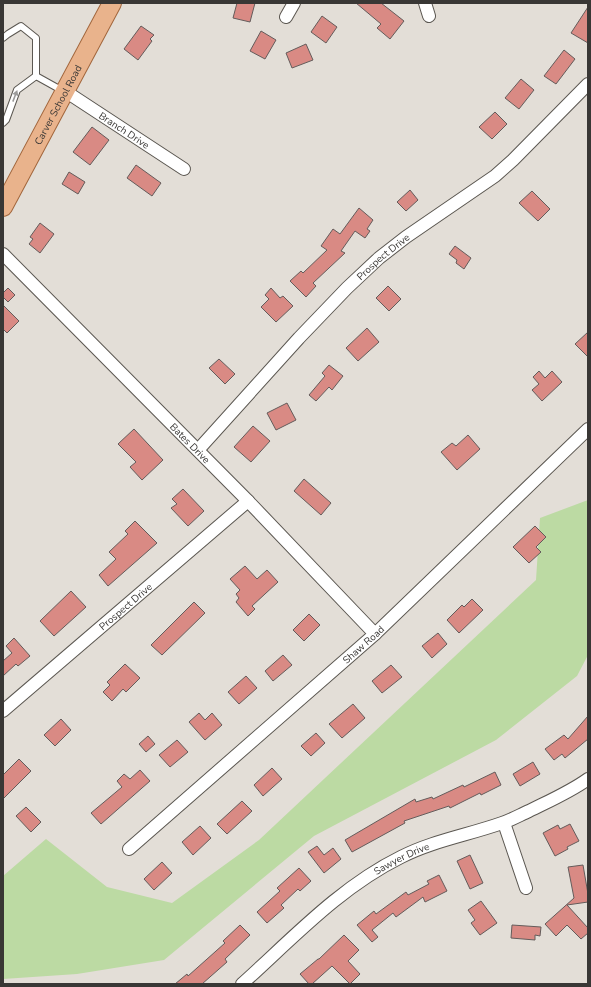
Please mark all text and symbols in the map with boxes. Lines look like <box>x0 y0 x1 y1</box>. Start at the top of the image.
street label: Carver School Road <box>31 63 86 148</box>
one-way arrow <box>13 90 19 102</box>
street label: Branch Drive <box>96 109 152 152</box>
street label: Prospect Drive <box>354 231 413 284</box>
street label: Bates Drive <box>166 420 213 467</box>
street label: Prospect Drive <box>96 580 155 634</box>
street label: Shaw Road <box>340 623 388 667</box>
street label: Sawyer Drive <box>371 840 431 879</box>

